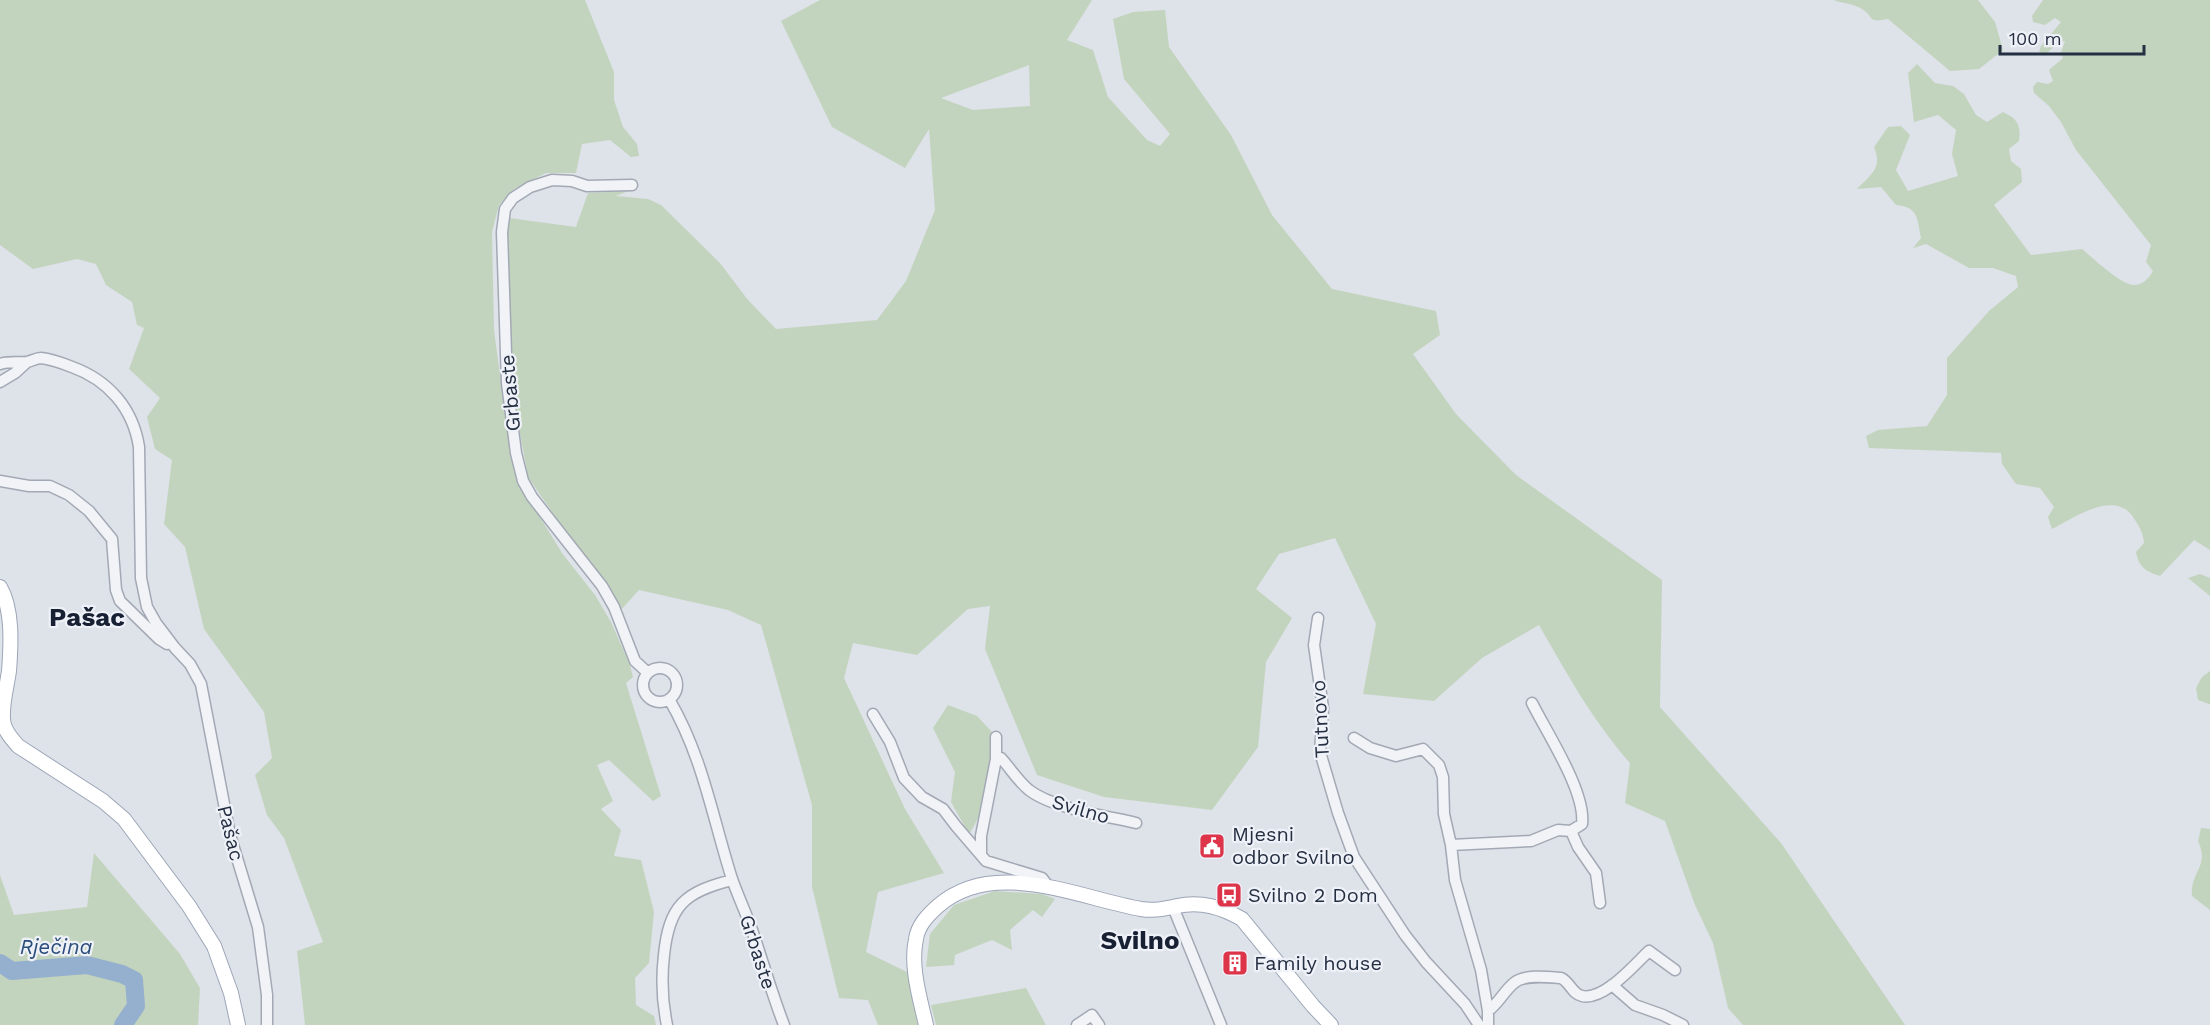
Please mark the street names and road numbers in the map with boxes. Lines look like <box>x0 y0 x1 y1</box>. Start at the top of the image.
street label: Grbaste <box>495 354 525 432</box>
street label: Tutnovo <box>1306 679 1334 759</box>
street label: Svilno <box>1049 789 1113 829</box>
street label: Pašac <box>213 803 249 863</box>
street label: Grbaste <box>735 912 781 992</box>

